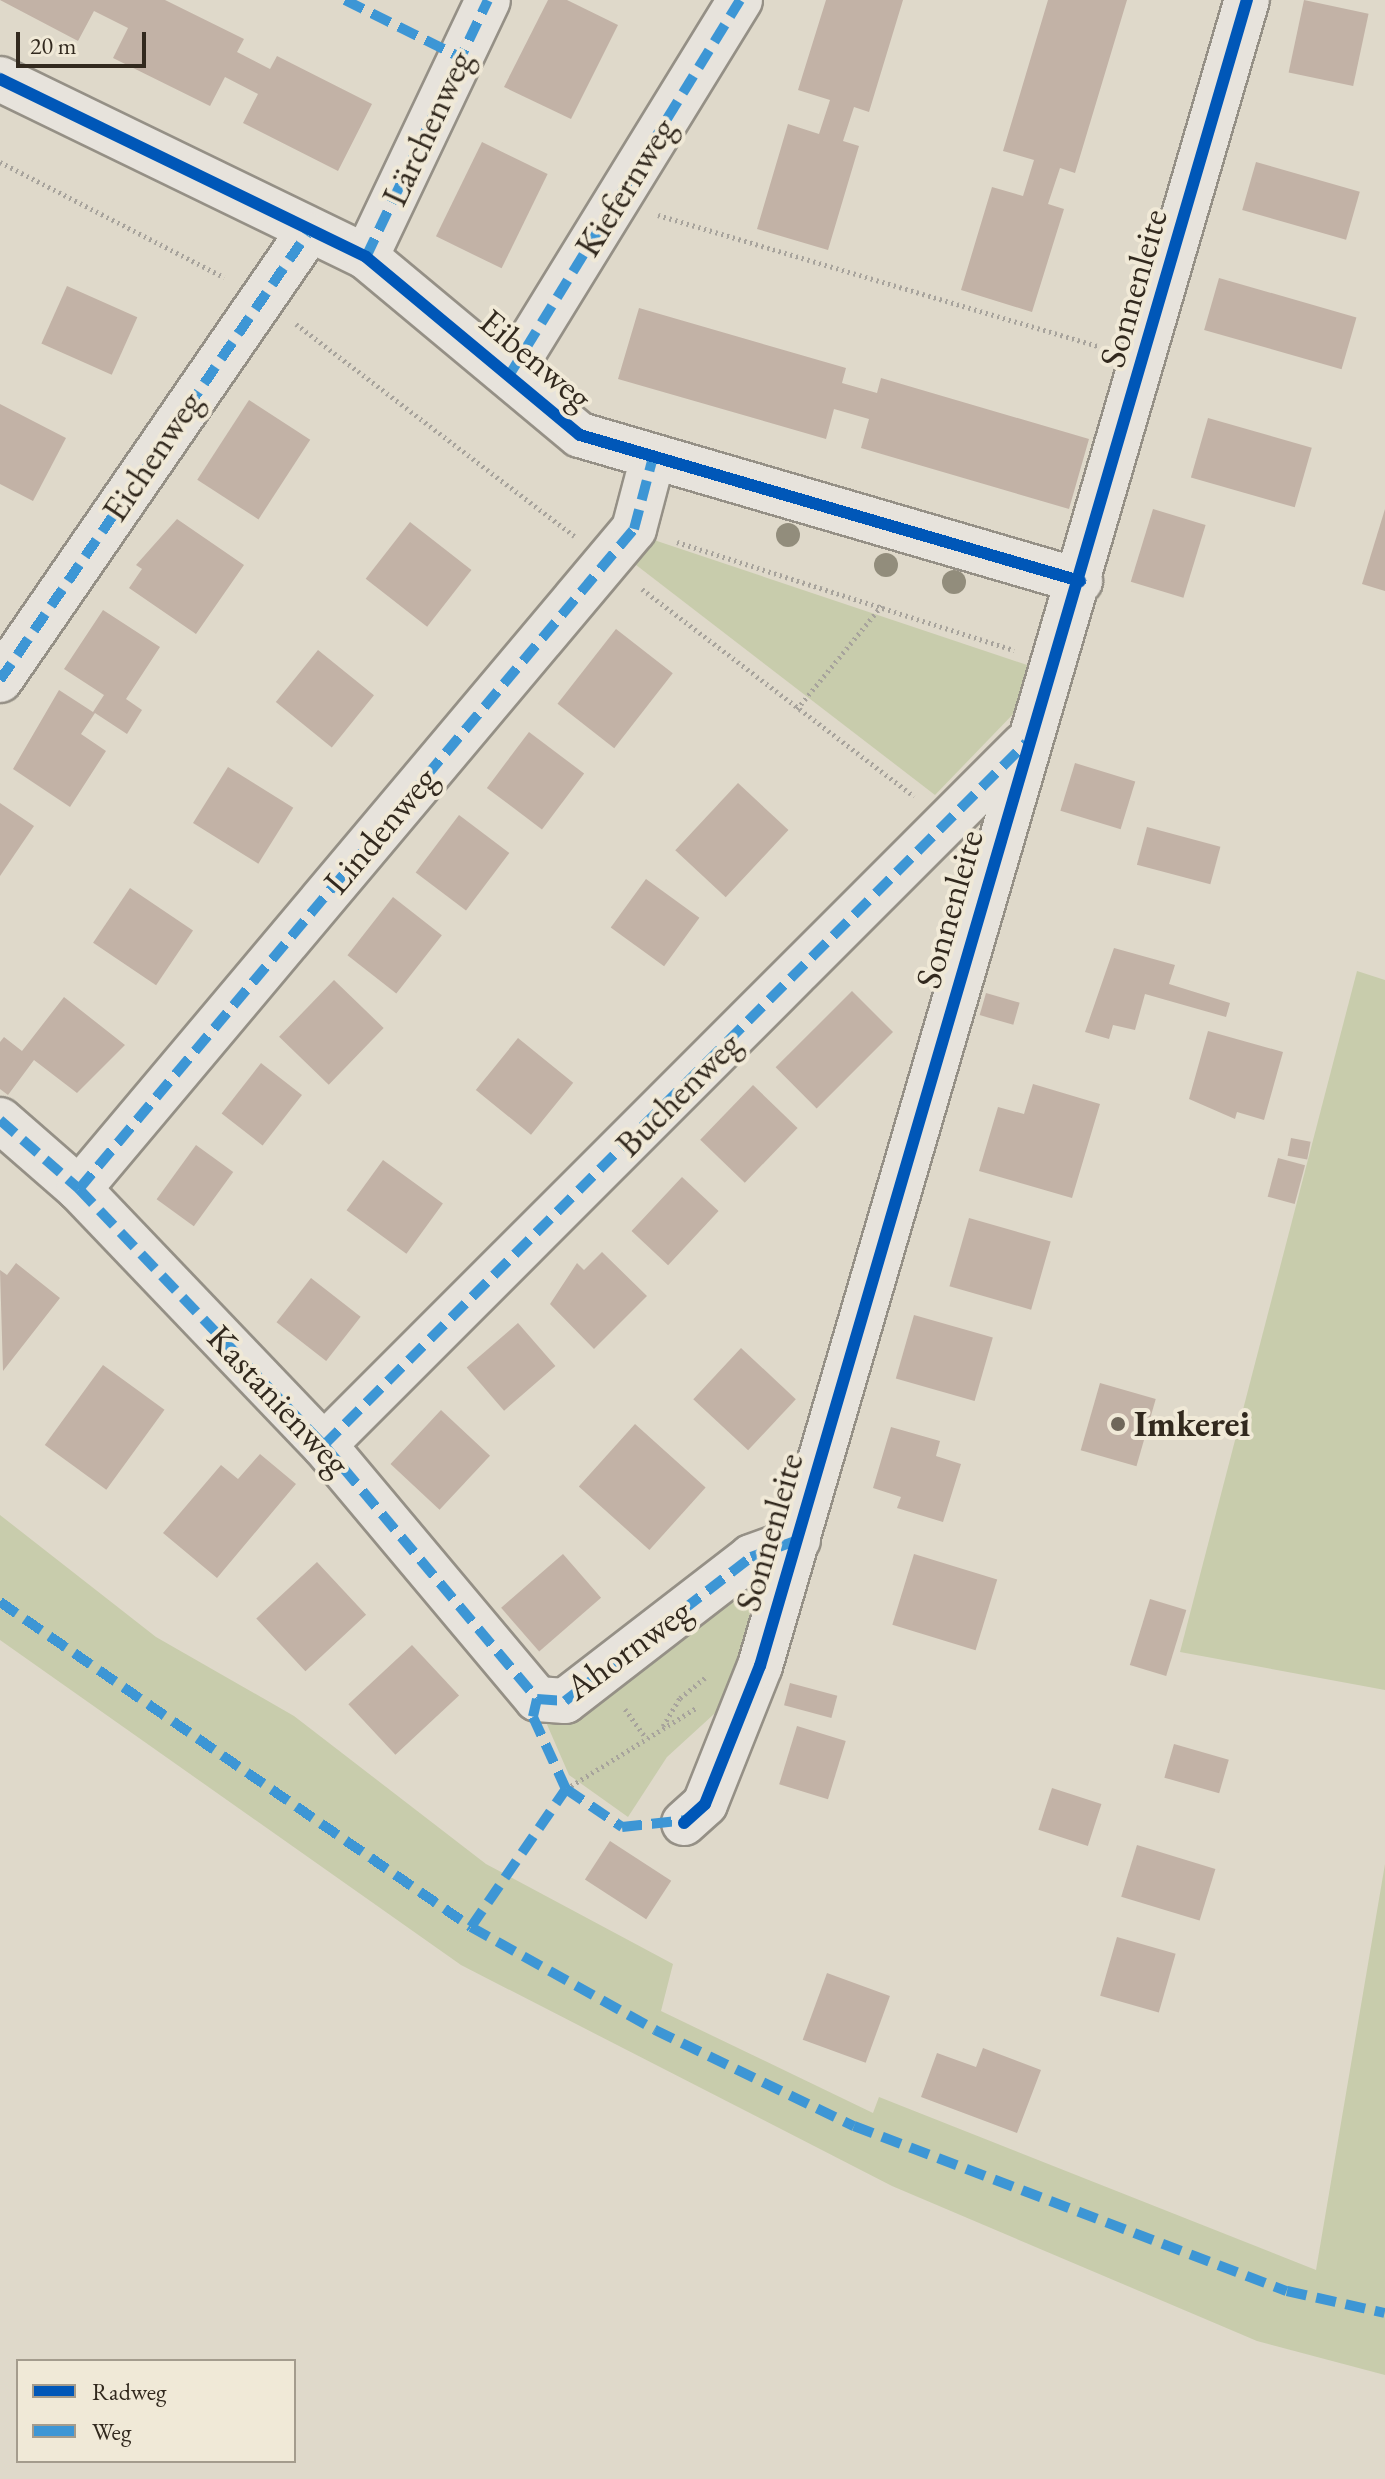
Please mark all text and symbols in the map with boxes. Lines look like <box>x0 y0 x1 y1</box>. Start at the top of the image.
scale bar <box>20 16 150 66</box>
text: 20 m <box>30 30 77 61</box>
street label: Lärchenweg <box>372 44 482 212</box>
street label: Kiefernweg <box>565 110 685 264</box>
street label: Sonnenleite <box>1090 204 1176 372</box>
street label: Eibenweg <box>471 300 601 418</box>
street label: Eichenweg <box>93 383 211 529</box>
street label: Lindenweg <box>314 758 446 902</box>
street label: Sonnenleite <box>906 825 992 993</box>
street label: Buchenweg <box>607 1023 749 1165</box>
street label: Kastanienweg <box>199 1316 359 1484</box>
place label: Imkerei <box>1134 1402 1250 1446</box>
marker: Imkerei <box>1109 1415 1127 1433</box>
street label: Sonnenleite <box>726 1448 812 1616</box>
street label: Ahornweg <box>557 1589 699 1709</box>
legend <box>16 2359 296 2463</box>
text: Radweg <box>92 2376 166 2407</box>
text: Weg <box>92 2416 131 2447</box>

